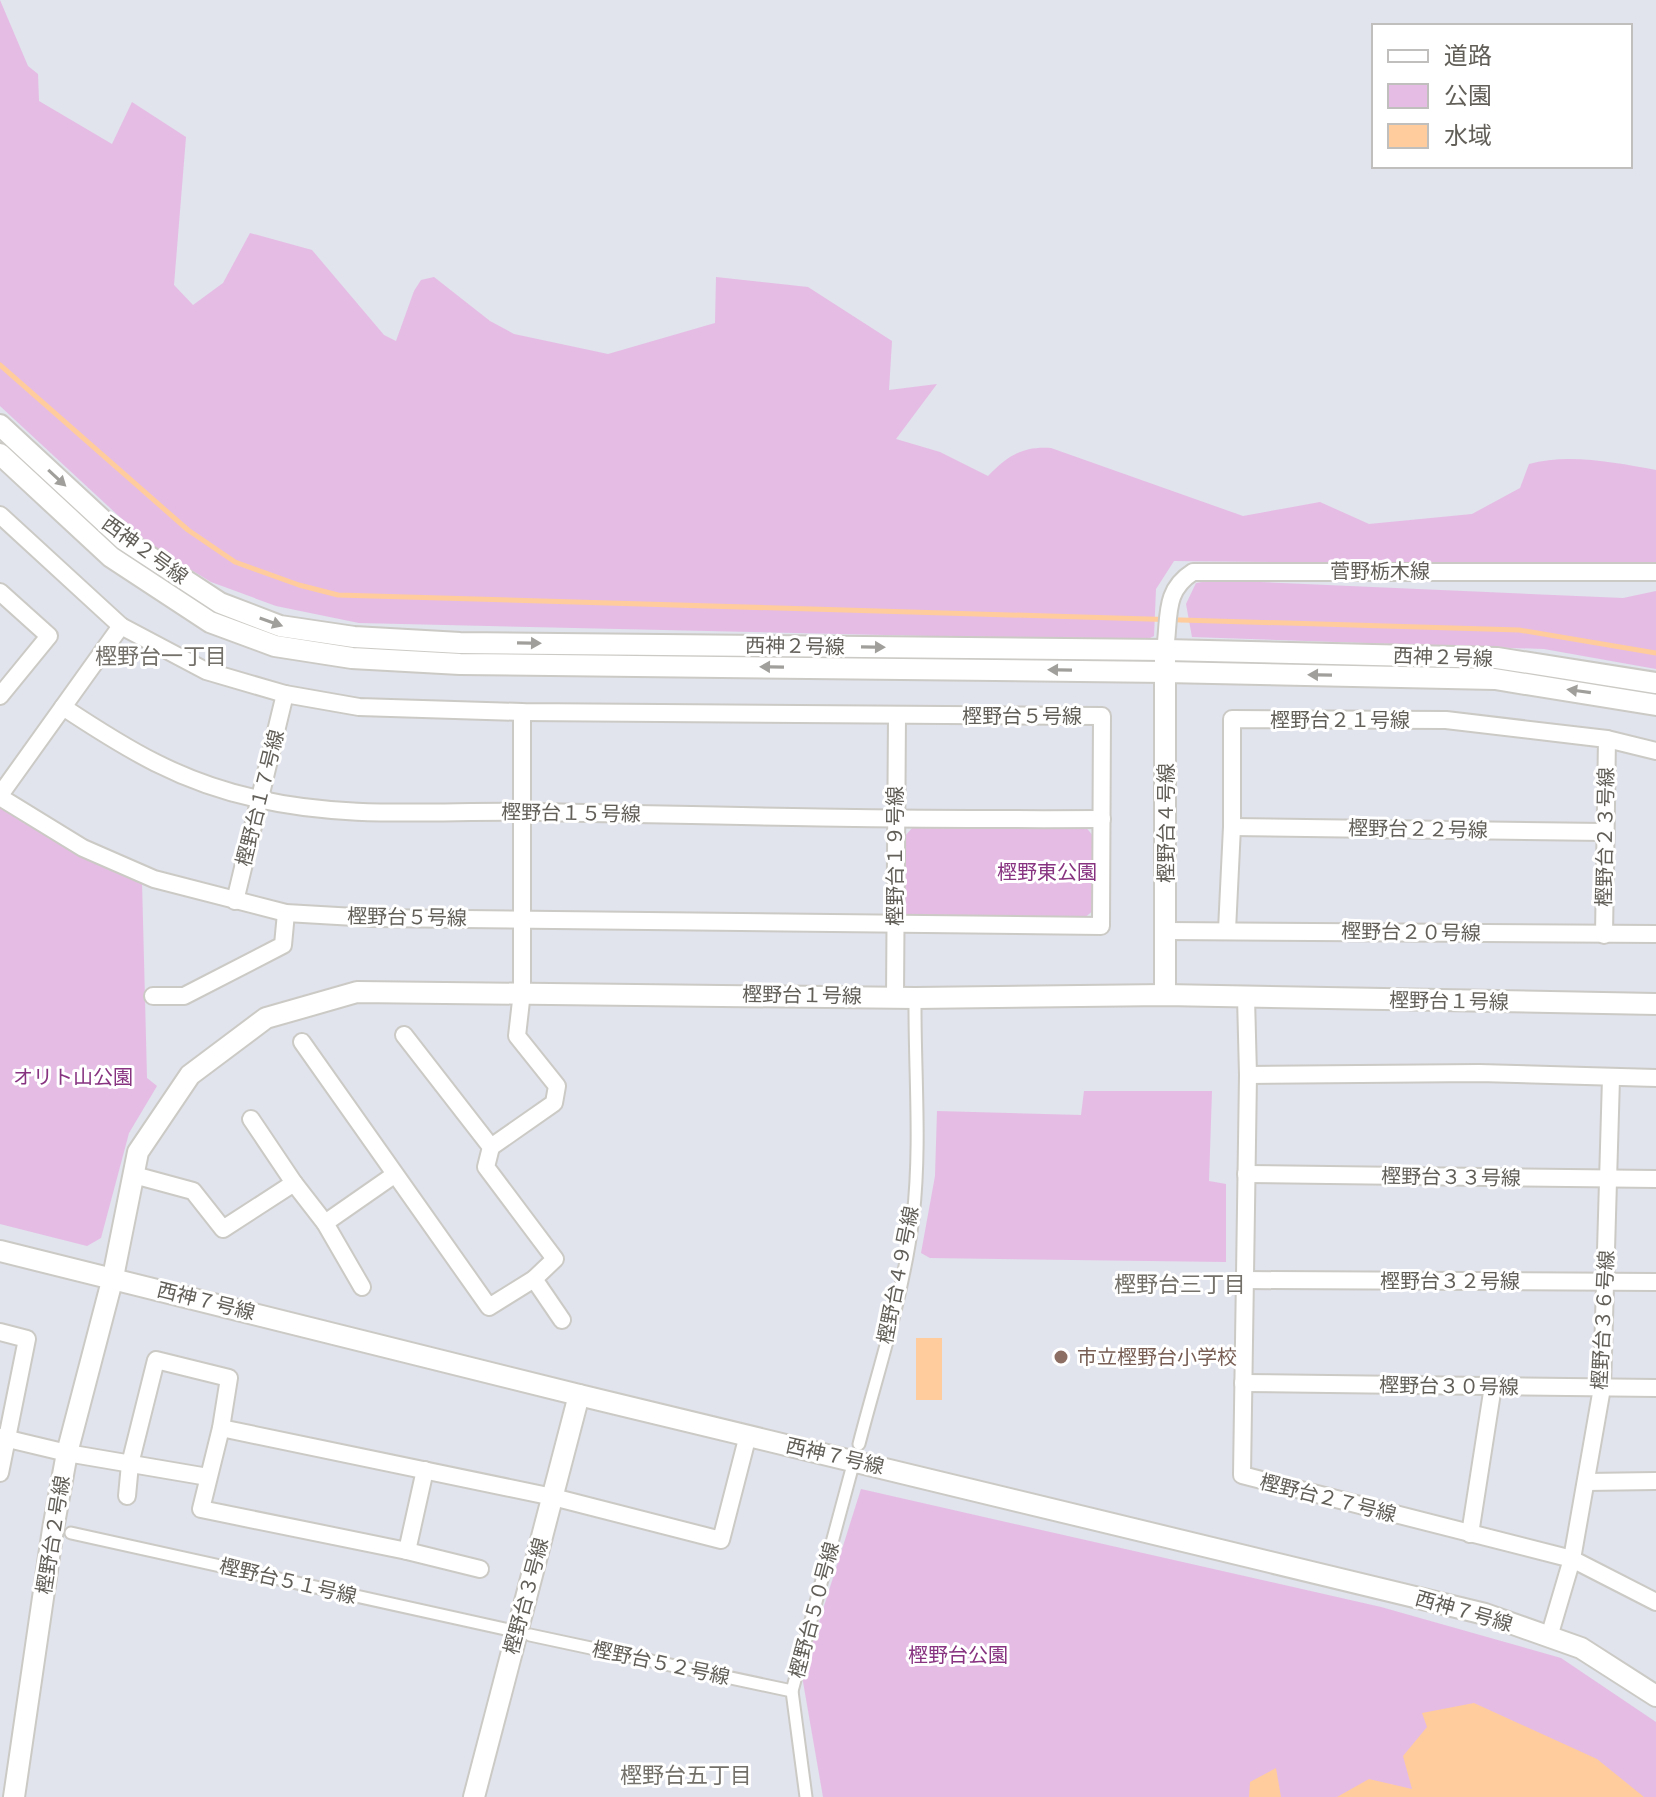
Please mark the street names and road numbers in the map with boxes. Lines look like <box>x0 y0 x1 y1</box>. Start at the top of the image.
street label: 西神２号線 <box>97 511 193 589</box>
street label: 菅野栃木線 <box>1330 559 1430 583</box>
street label: 西神２号線 <box>745 633 845 659</box>
street label: 西神２号線 <box>1393 643 1493 671</box>
street label: 樫野台５号線 <box>962 704 1082 728</box>
street label: 樫野台２１号線 <box>1270 708 1410 732</box>
street label: 樫野台１７号線 <box>231 727 289 869</box>
street label: 樫野台４号線 <box>1154 763 1178 883</box>
street label: 樫野台２３号線 <box>1592 767 1618 907</box>
street label: 樫野台１９号線 <box>883 786 907 926</box>
street label: 樫野台１５号線 <box>501 800 641 826</box>
street label: 樫野台２２号線 <box>1348 816 1488 842</box>
street label: 樫野台５号線 <box>347 904 467 930</box>
street label: 樫野台２０号線 <box>1341 919 1481 945</box>
street label: 樫野台１号線 <box>742 982 862 1008</box>
street label: 樫野台１号線 <box>1389 988 1509 1014</box>
street label: 樫野台３３号線 <box>1381 1164 1521 1190</box>
street label: 樫野台４９号線 <box>873 1204 923 1346</box>
street label: 樫野台３６号線 <box>1587 1249 1619 1391</box>
street label: 樫野台３２号線 <box>1380 1269 1520 1293</box>
street label: 西神７号線 <box>155 1277 257 1325</box>
street label: 樫野台３０号線 <box>1379 1373 1519 1399</box>
street label: 西神７号線 <box>784 1433 886 1479</box>
street label: 樫野台２７号線 <box>1257 1469 1399 1527</box>
street label: 樫野台２号線 <box>32 1474 74 1596</box>
street label: 樫野台３号線 <box>499 1535 553 1657</box>
street label: 樫野台５０号線 <box>784 1539 844 1681</box>
street label: 樫野台５１号線 <box>217 1554 359 1608</box>
street label: 西神７号線 <box>1413 1586 1515 1636</box>
street label: 樫野台５２号線 <box>590 1637 732 1689</box>

